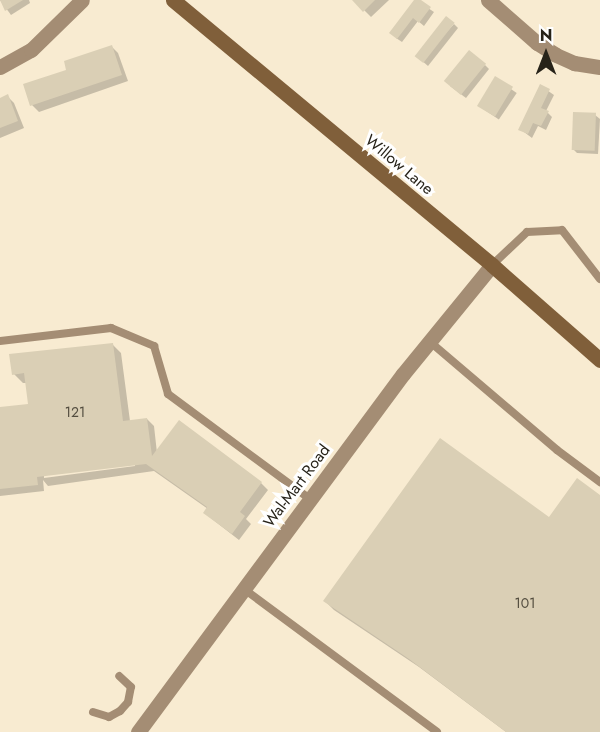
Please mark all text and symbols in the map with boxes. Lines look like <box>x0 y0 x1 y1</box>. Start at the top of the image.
north arrow <box>516 24 576 84</box>
text: N <box>540 24 552 47</box>
street label: Willow Lane <box>361 131 437 199</box>
house number: 121 <box>65 404 85 420</box>
street label: Wal-Mart Road <box>260 441 334 531</box>
house number: 101 <box>515 595 535 611</box>

